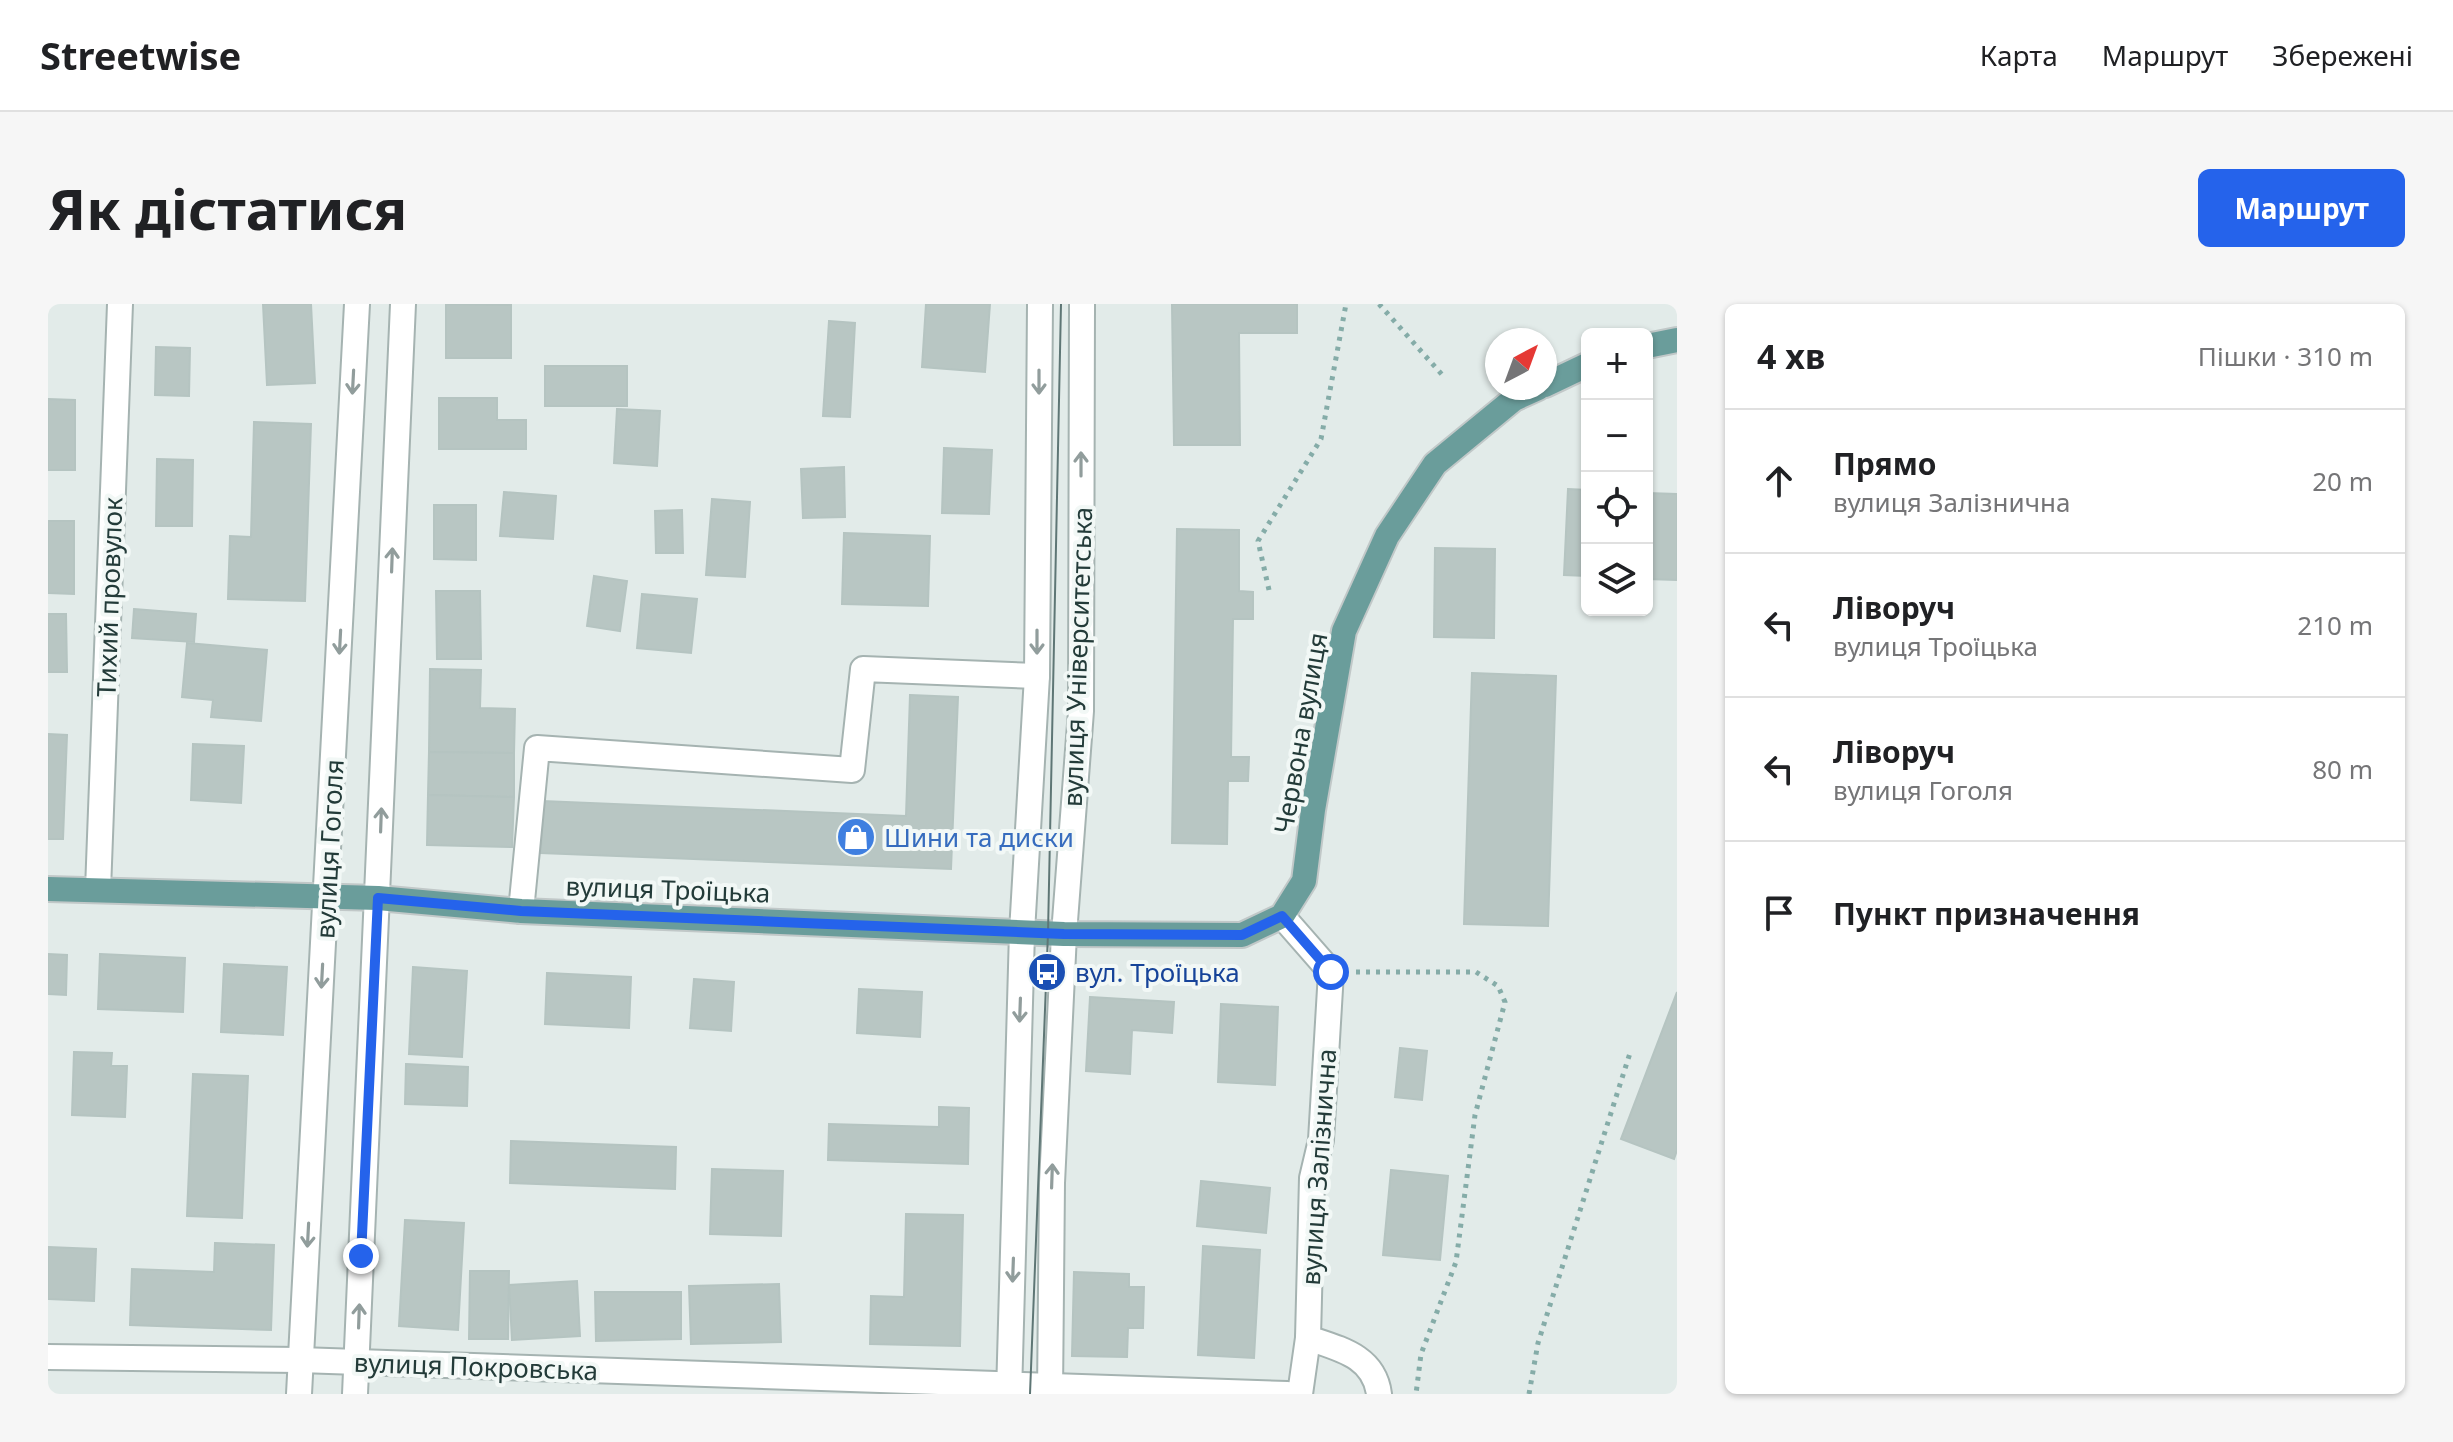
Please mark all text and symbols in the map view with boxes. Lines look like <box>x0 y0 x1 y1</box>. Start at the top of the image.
text: Streetwise <box>40 29 241 81</box>
text: Карта <box>1980 36 2058 74</box>
text: Маршрут <box>2102 36 2228 74</box>
text: Збережені <box>2272 36 2413 74</box>
button: Маршрут <box>2198 169 2405 247</box>
text: Як дістатися <box>48 170 407 246</box>
north arrow <box>1485 328 1557 400</box>
map controls <box>1581 328 1653 616</box>
button: + <box>1581 328 1653 400</box>
text: 4 хв <box>1757 333 1825 379</box>
text: Пішки · 310 m <box>2198 338 2373 374</box>
one-way arrow <box>345 368 360 395</box>
one-way arrow <box>1031 368 1047 395</box>
button: − <box>1581 400 1653 472</box>
text: Прямо <box>1833 443 1937 484</box>
one-way arrow <box>1073 451 1089 478</box>
icon: ahead <box>1757 459 1801 503</box>
text: 20 m <box>2312 463 2373 499</box>
button: locate <box>1581 472 1653 544</box>
text: вулиця Залізнична <box>1833 484 2070 520</box>
street label: Тихий провулок <box>88 496 130 698</box>
street label: вулиця Університетська <box>1054 506 1100 808</box>
button: layers <box>1581 544 1653 616</box>
one-way arrow <box>385 547 400 574</box>
text: Ліворуч <box>1833 587 1955 628</box>
icon: left <box>1757 603 1801 647</box>
text: 210 m <box>2297 607 2373 643</box>
one-way arrow <box>332 628 347 655</box>
one-way arrow <box>1029 628 1045 655</box>
text: вулиця Троїцька <box>1833 628 2038 664</box>
street label: Червона вулиця <box>1265 630 1335 836</box>
text: Ліворуч <box>1833 731 1955 772</box>
icon: left <box>1757 747 1801 791</box>
text: 80 m <box>2312 751 2373 787</box>
street label: вулиця Гоголя <box>306 758 352 940</box>
text: вулиця Гоголя <box>1833 772 2013 808</box>
one-way arrow <box>374 807 389 834</box>
shop icon: Шини та диски <box>835 816 877 858</box>
place label: Шини та диски <box>884 819 1074 855</box>
street label: вулиця Троїцька <box>565 867 771 911</box>
icon: arrive <box>1757 891 1801 935</box>
text: Пункт призначення <box>1833 893 2140 934</box>
bus stop icon: вул. Троїцька <box>1026 951 1068 993</box>
place label: вул. Троїцька <box>1075 954 1240 990</box>
route start <box>1313 954 1349 990</box>
one-way arrow <box>315 962 330 989</box>
one-way arrow <box>1013 996 1028 1023</box>
street label: вулиця Залізнична <box>1292 1047 1344 1287</box>
one-way arrow <box>1045 1163 1060 1190</box>
one-way arrow <box>300 1221 315 1248</box>
route end <box>343 1238 379 1274</box>
one-way arrow <box>1005 1256 1020 1283</box>
one-way arrow <box>352 1303 367 1330</box>
street label: вулиця Покровська <box>353 1344 599 1388</box>

